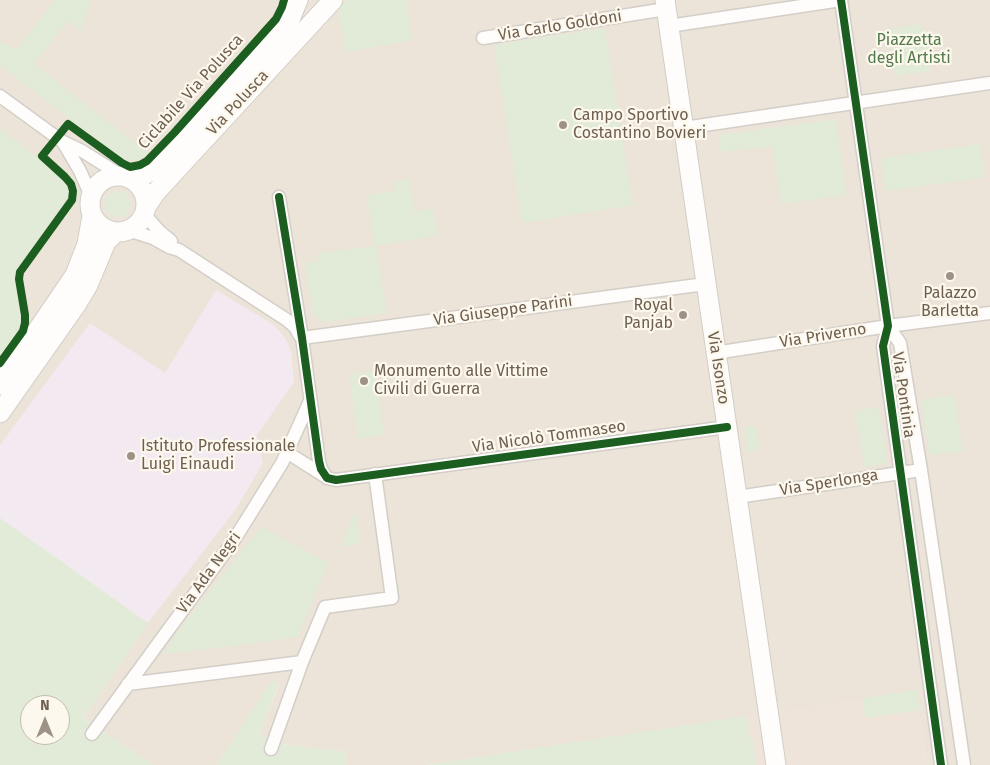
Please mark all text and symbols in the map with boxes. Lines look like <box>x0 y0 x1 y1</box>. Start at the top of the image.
street label: Via Carlo Goldoni <box>497 7 623 45</box>
street label: Ciclabile Via Polusca <box>134 31 248 153</box>
park label: Piazzetta degli Artisti <box>867 31 951 69</box>
street label: Via Polusca <box>203 66 273 140</box>
place label: Campo Sportivo Costantino Bovieri <box>573 106 706 144</box>
marker: Campo Sportivo Costantino Bovieri <box>557 119 569 131</box>
marker: Palazzo Barletta <box>944 270 956 282</box>
place label: Palazzo Barletta <box>921 284 979 322</box>
street label: Via Giuseppe Parini <box>432 292 574 330</box>
place label: Royal Panjab <box>624 296 673 334</box>
marker: Royal Panjab <box>677 309 689 321</box>
street label: Via Priverno <box>778 320 868 352</box>
street label: Via Isonzo <box>703 330 733 406</box>
street label: Via Pontinia <box>887 351 919 439</box>
place label: Monumento alle Vittime Civili di Guerra <box>374 362 548 400</box>
marker: Monumento alle Vittime Civili di Guerra <box>358 375 370 387</box>
street label: Via Nicolò Tommaseo <box>471 417 627 457</box>
place label: Istituto Professionale Luigi Einaudi <box>141 437 296 475</box>
marker: Istituto Professionale Luigi Einaudi <box>125 450 137 462</box>
street label: Via Sperlonga <box>778 466 880 500</box>
street label: Via Ada Negri <box>173 528 245 618</box>
north arrow <box>20 695 70 745</box>
text: N <box>40 697 50 714</box>

